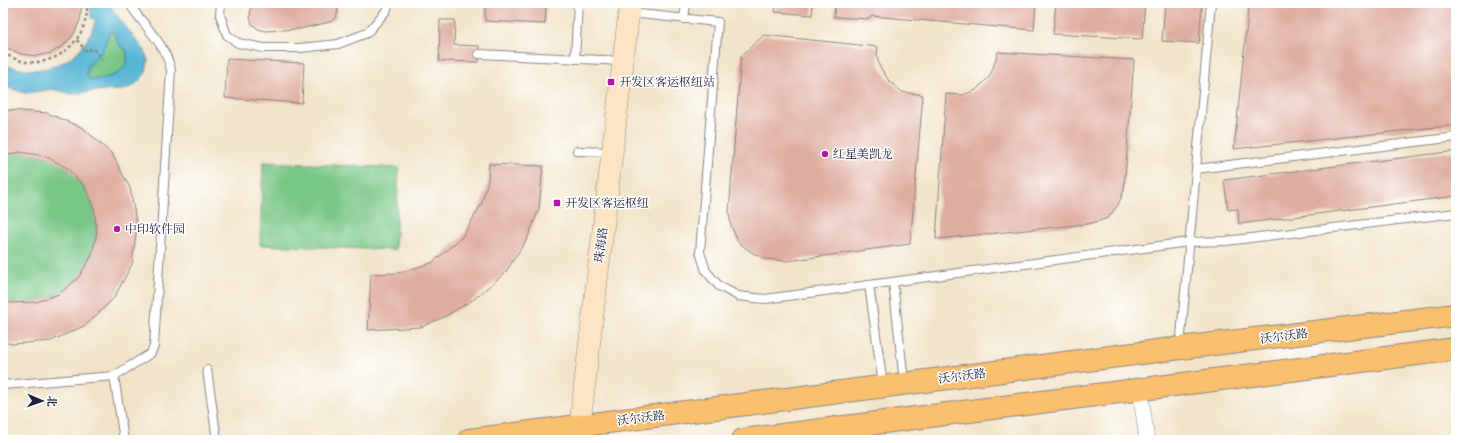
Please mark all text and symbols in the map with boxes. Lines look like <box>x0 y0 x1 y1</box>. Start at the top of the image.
place label: 开发区客运枢纽站 <box>619 74 715 92</box>
marker: 开发区客运枢纽站 <box>606 77 616 87</box>
place label: 红星美凯龙 <box>833 146 893 164</box>
marker: 红星美凯龙 <box>820 149 830 159</box>
place label: 开发区客运枢纽 <box>565 195 649 213</box>
marker: 开发区客运枢纽 <box>552 198 562 208</box>
place label: 中印软件园 <box>125 221 185 239</box>
marker: 中印软件园 <box>112 224 122 234</box>
street label: 珠海路 <box>591 226 613 264</box>
street label: 沃尔沃路 <box>1259 325 1309 349</box>
street label: 沃尔沃路 <box>937 365 987 389</box>
north arrow <box>22 381 62 421</box>
text: 北 <box>43 396 59 407</box>
street label: 沃尔沃路 <box>616 407 666 431</box>

